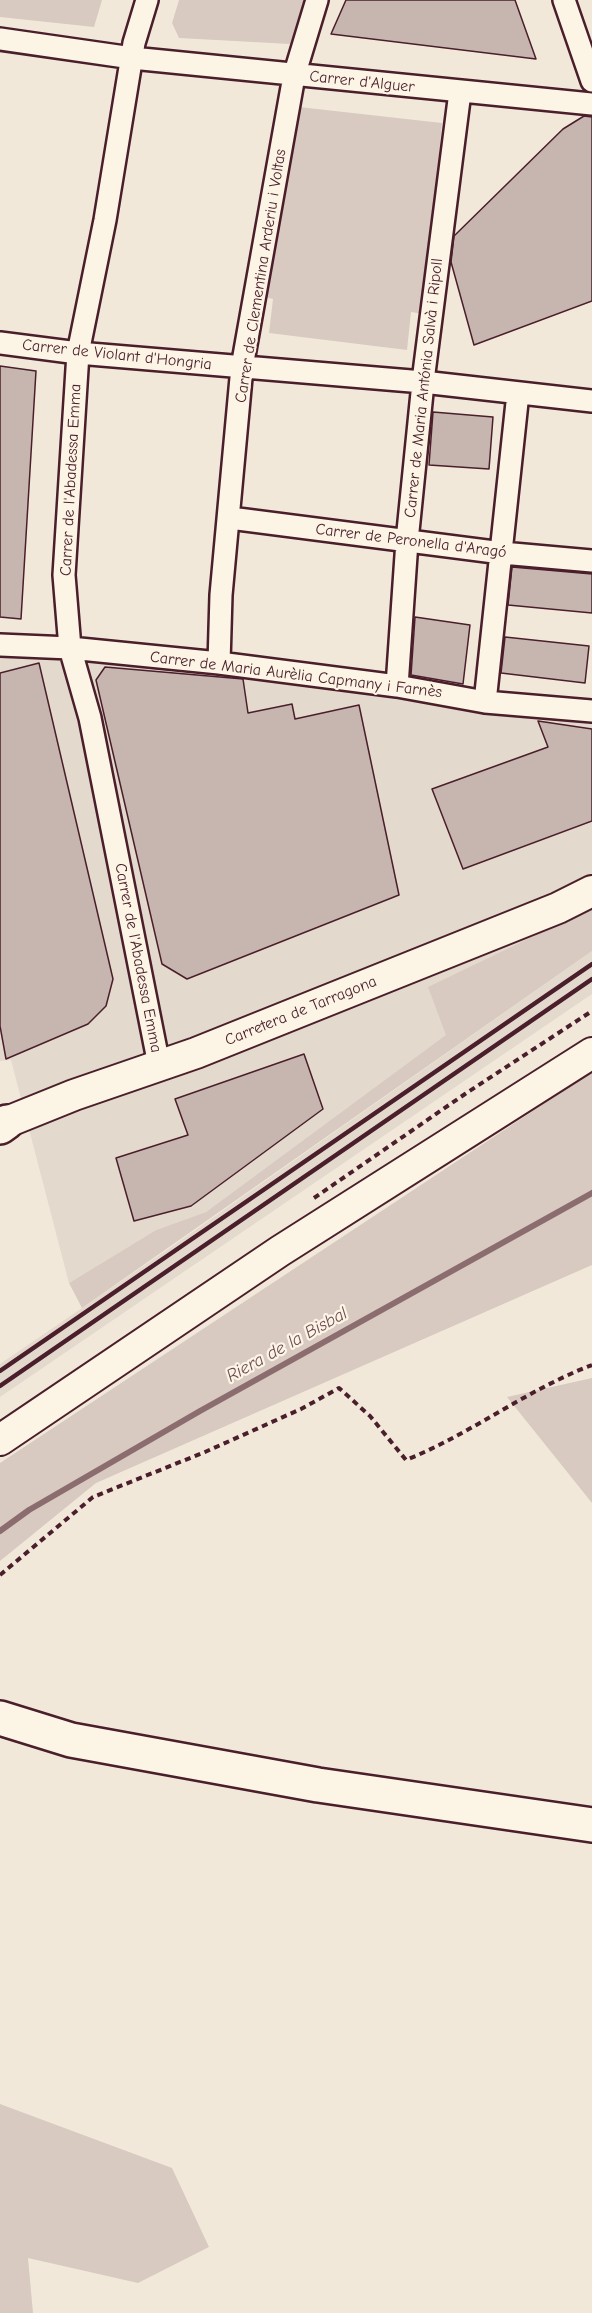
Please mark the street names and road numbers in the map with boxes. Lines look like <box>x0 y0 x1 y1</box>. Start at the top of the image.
street label: Carrer d'Alguer <box>308 67 416 97</box>
street label: Carrer de Clementina Arderiu i Voltas <box>231 148 291 404</box>
street label: Carrer de Maria Antónia Salvà i Ripoll <box>401 257 447 519</box>
street label: Carrer de Violant d'Hongria <box>21 335 213 375</box>
street label: Carrer de l'Abadessa Emma <box>56 383 86 577</box>
street label: Carrer de Peronella d'Aragó <box>314 520 508 562</box>
street label: Carrer de Maria Aurèlia Capmany i Farnès <box>149 648 443 702</box>
street label: Carrer de l'Abadessa Emma <box>110 862 166 1054</box>
street label: Carretera de Tarragona <box>222 972 380 1050</box>

